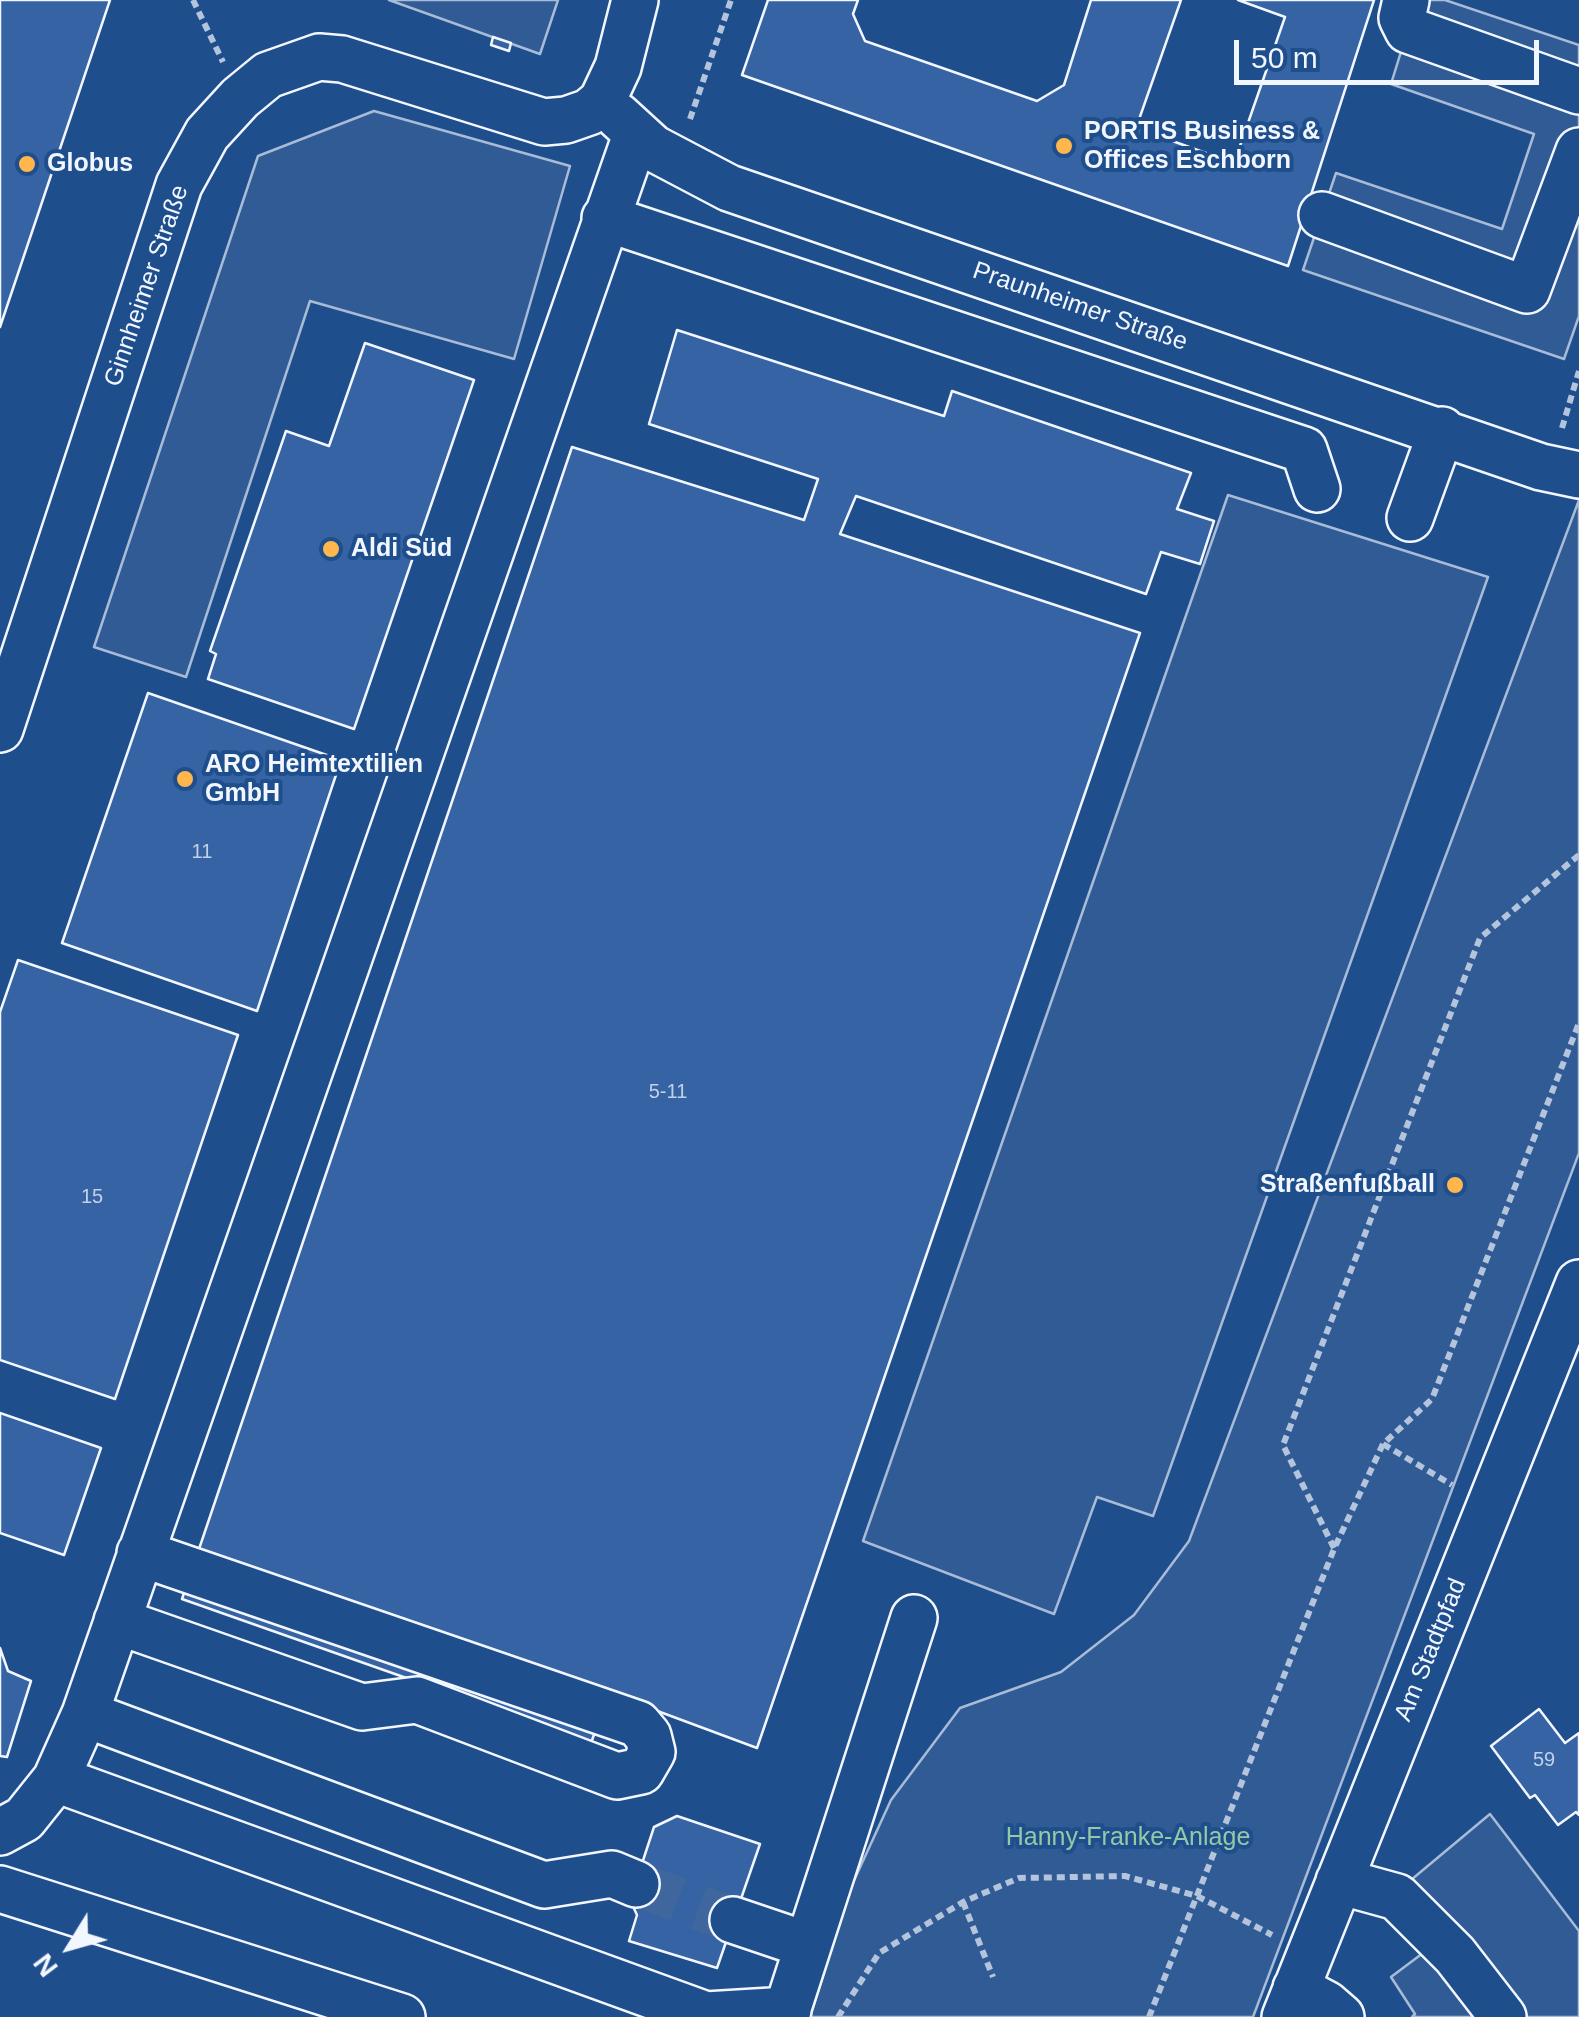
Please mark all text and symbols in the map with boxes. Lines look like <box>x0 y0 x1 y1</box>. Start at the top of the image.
scale bar <box>1239 20 1544 82</box>
text: 50 m <box>1251 41 1318 74</box>
place label: PORTIS Business & Offices Eschborn <box>1084 117 1320 176</box>
marker: PORTIS Business & Offices Eschborn <box>1053 135 1075 157</box>
place label: Globus <box>47 149 133 179</box>
marker: Globus <box>16 153 38 175</box>
street label: Ginnheimer Straße <box>98 181 196 391</box>
street label: Praunheimer Straße <box>969 256 1191 358</box>
place label: Aldi Süd <box>351 534 452 564</box>
marker: Aldi Süd <box>320 538 342 560</box>
place label: ARO Heimtextilien GmbH <box>205 750 423 809</box>
marker: ARO Heimtextilien GmbH <box>174 768 196 790</box>
house number: 11 <box>192 840 212 864</box>
house number: 5-11 <box>649 1080 687 1104</box>
place label: Straßenfußball <box>1260 1170 1435 1200</box>
marker: Straßenfußball <box>1444 1174 1466 1196</box>
house number: 15 <box>81 1185 103 1209</box>
street label: Am Stadtpfad <box>1389 1574 1473 1726</box>
house number: 59 <box>1533 1748 1555 1772</box>
park label: Hanny-Franke-Anlage <box>1006 1823 1250 1853</box>
north arrow <box>20 1897 120 1997</box>
text: N <box>27 1948 64 1983</box>

